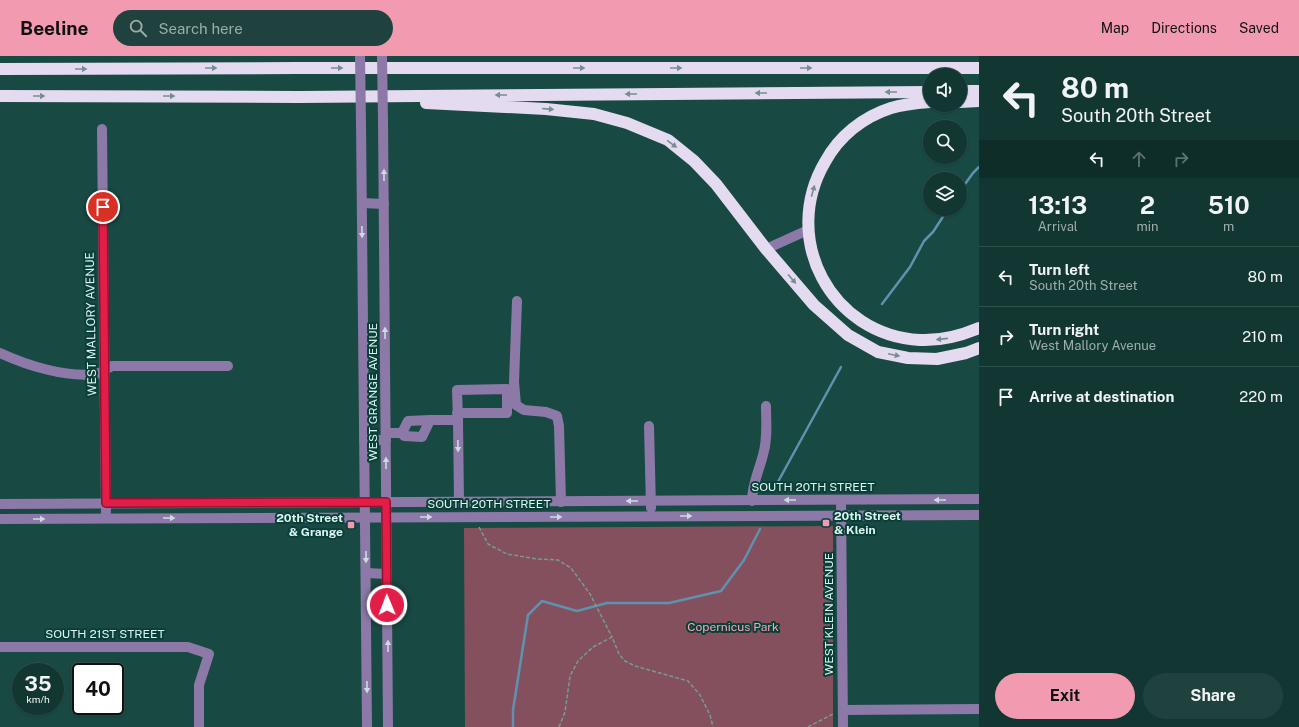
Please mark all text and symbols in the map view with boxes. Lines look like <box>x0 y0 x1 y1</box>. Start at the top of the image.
search box <box>113 10 393 46</box>
text: Beeline <box>20 17 89 39</box>
icon: search <box>127 17 149 39</box>
text: Search here <box>159 20 243 37</box>
text: Map <box>1101 20 1129 36</box>
text: Directions <box>1151 20 1217 36</box>
text: Saved <box>1239 20 1279 36</box>
one-way arrow <box>205 65 218 71</box>
one-way arrow <box>331 65 344 71</box>
one-way arrow <box>573 65 586 71</box>
one-way arrow <box>670 65 683 71</box>
one-way arrow <box>800 65 813 71</box>
one-way arrow <box>75 66 88 72</box>
map controls <box>923 68 967 216</box>
button: sound <box>923 68 967 112</box>
text: 80 m <box>1061 71 1129 104</box>
icon: left <box>995 72 1047 124</box>
one-way arrow <box>884 89 897 95</box>
one-way arrow <box>754 90 767 96</box>
one-way arrow <box>624 91 637 97</box>
one-way arrow <box>494 92 507 98</box>
one-way arrow <box>33 93 46 99</box>
one-way arrow <box>163 93 176 99</box>
text: South 20th Street <box>1061 105 1211 126</box>
one-way arrow <box>542 106 554 113</box>
button: search <box>923 120 967 164</box>
one-way arrow <box>666 140 677 148</box>
icon: left <box>1086 148 1108 170</box>
icon: ahead <box>1128 148 1150 170</box>
icon: right <box>1170 148 1192 170</box>
one-way arrow <box>381 168 387 181</box>
button: layers <box>923 172 967 216</box>
one-way arrow <box>810 185 816 197</box>
pin <box>86 190 120 224</box>
text: 13:13 <box>1028 191 1087 219</box>
text: 2 <box>1140 191 1155 219</box>
text: 510 <box>1208 191 1250 219</box>
icon: arrive <box>92 196 114 218</box>
text: Arrival <box>1038 219 1078 234</box>
text: min <box>1136 219 1159 234</box>
text: m <box>1223 219 1234 234</box>
one-way arrow <box>359 226 365 239</box>
street label: WEST MALLORY AVENUE <box>83 252 99 396</box>
text: Turn left <box>1029 261 1090 278</box>
icon: left <box>995 266 1017 288</box>
text: 80 m <box>1248 268 1283 285</box>
one-way arrow <box>787 274 796 284</box>
text: South 20th Street <box>1029 278 1138 293</box>
text: Turn right <box>1029 321 1099 338</box>
street label: WEST GRANGE AVENUE <box>366 323 380 461</box>
one-way arrow <box>382 326 388 339</box>
icon: right <box>995 326 1017 348</box>
text: 210 m <box>1242 328 1283 345</box>
one-way arrow <box>936 336 948 342</box>
text: West Mallory Avenue <box>1029 338 1156 353</box>
one-way arrow <box>887 353 900 359</box>
icon: arrive <box>995 386 1017 408</box>
text: Arrive at destination <box>1029 388 1174 405</box>
text: 220 m <box>1239 388 1283 405</box>
one-way arrow <box>455 440 461 453</box>
one-way arrow <box>383 456 389 469</box>
street label: SOUTH 20TH STREET <box>751 480 875 494</box>
street label: SOUTH 20TH STREET <box>427 497 551 511</box>
one-way arrow <box>783 497 796 503</box>
one-way arrow <box>933 497 946 503</box>
one-way arrow <box>625 498 638 504</box>
place label: 20th Street & Klein <box>834 509 901 537</box>
place label: 20th Street & Grange <box>276 511 343 539</box>
one-way arrow <box>680 513 693 519</box>
one-way arrow <box>420 514 433 520</box>
one-way arrow <box>550 514 563 520</box>
one-way arrow <box>163 515 176 521</box>
one-way arrow <box>33 516 46 522</box>
marker: 20th Street & Klein <box>821 518 831 528</box>
marker: 20th Street & Grange <box>346 520 356 530</box>
one-way arrow <box>363 551 369 564</box>
street label: WEST KLEIN AVENUE <box>822 553 836 675</box>
position arrow <box>366 584 408 626</box>
park label: Copernicus Park <box>687 620 779 634</box>
street label: SOUTH 21ST STREET <box>45 627 165 641</box>
one-way arrow <box>385 639 391 652</box>
speed limit sign: 40 <box>72 663 124 715</box>
text: 35 <box>25 672 51 696</box>
button: Exit <box>995 673 1135 719</box>
button: Share <box>1143 673 1283 719</box>
one-way arrow <box>364 681 370 694</box>
text: km/h <box>26 693 50 705</box>

